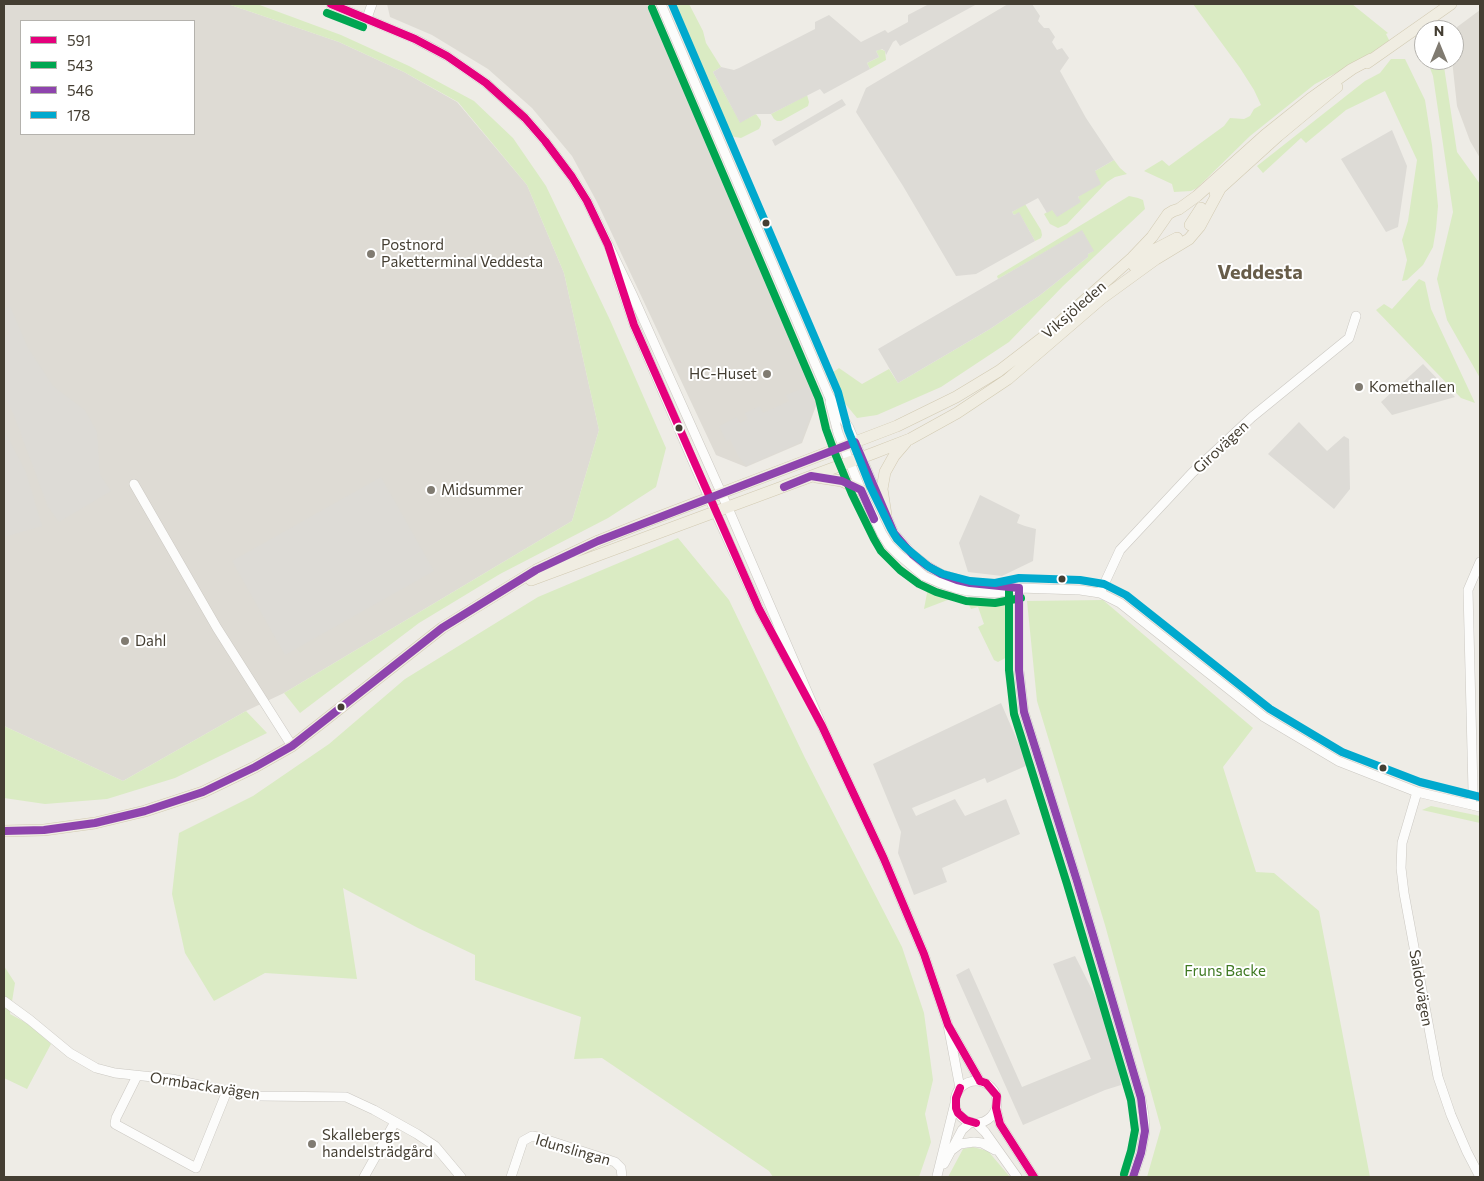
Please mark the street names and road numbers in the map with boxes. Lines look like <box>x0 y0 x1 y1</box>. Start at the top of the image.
street label: Viksjöleden <box>1038 277 1110 343</box>
street label: Girovägen <box>1190 417 1252 477</box>
street label: Saldovägen <box>1405 948 1437 1028</box>
street label: Ormbackavägen <box>149 1068 261 1104</box>
street label: Idunslingan <box>533 1131 613 1169</box>

